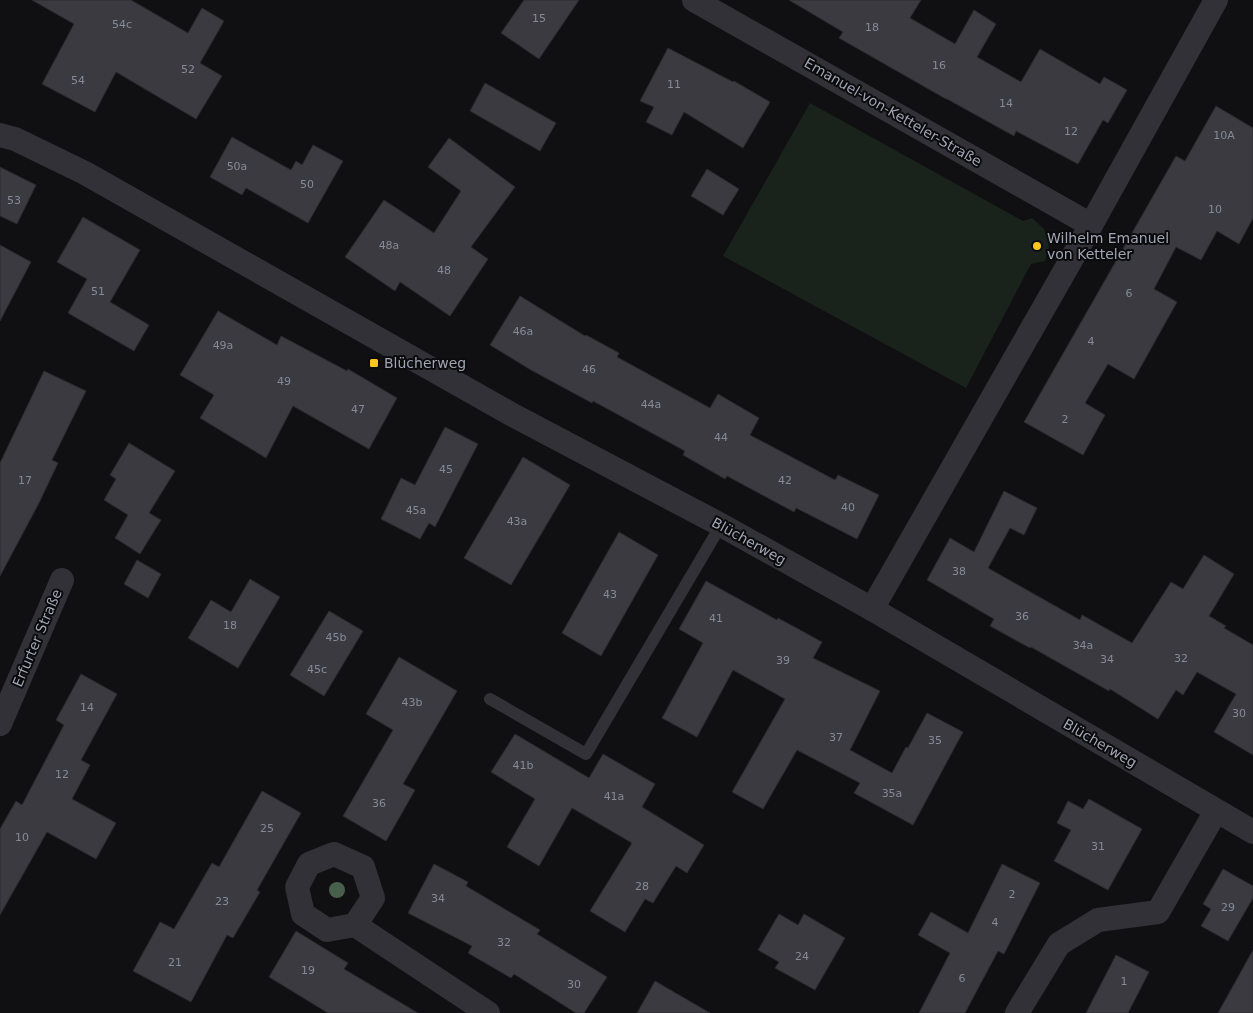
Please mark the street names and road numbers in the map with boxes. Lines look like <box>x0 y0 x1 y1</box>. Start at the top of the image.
street label: Emanuel-von-Ketteler-Straße <box>802 55 984 169</box>
street label: Blücherweg <box>709 514 789 568</box>
street label: Erfurter Straße <box>9 587 65 689</box>
street label: Blücherweg <box>1060 716 1140 770</box>

